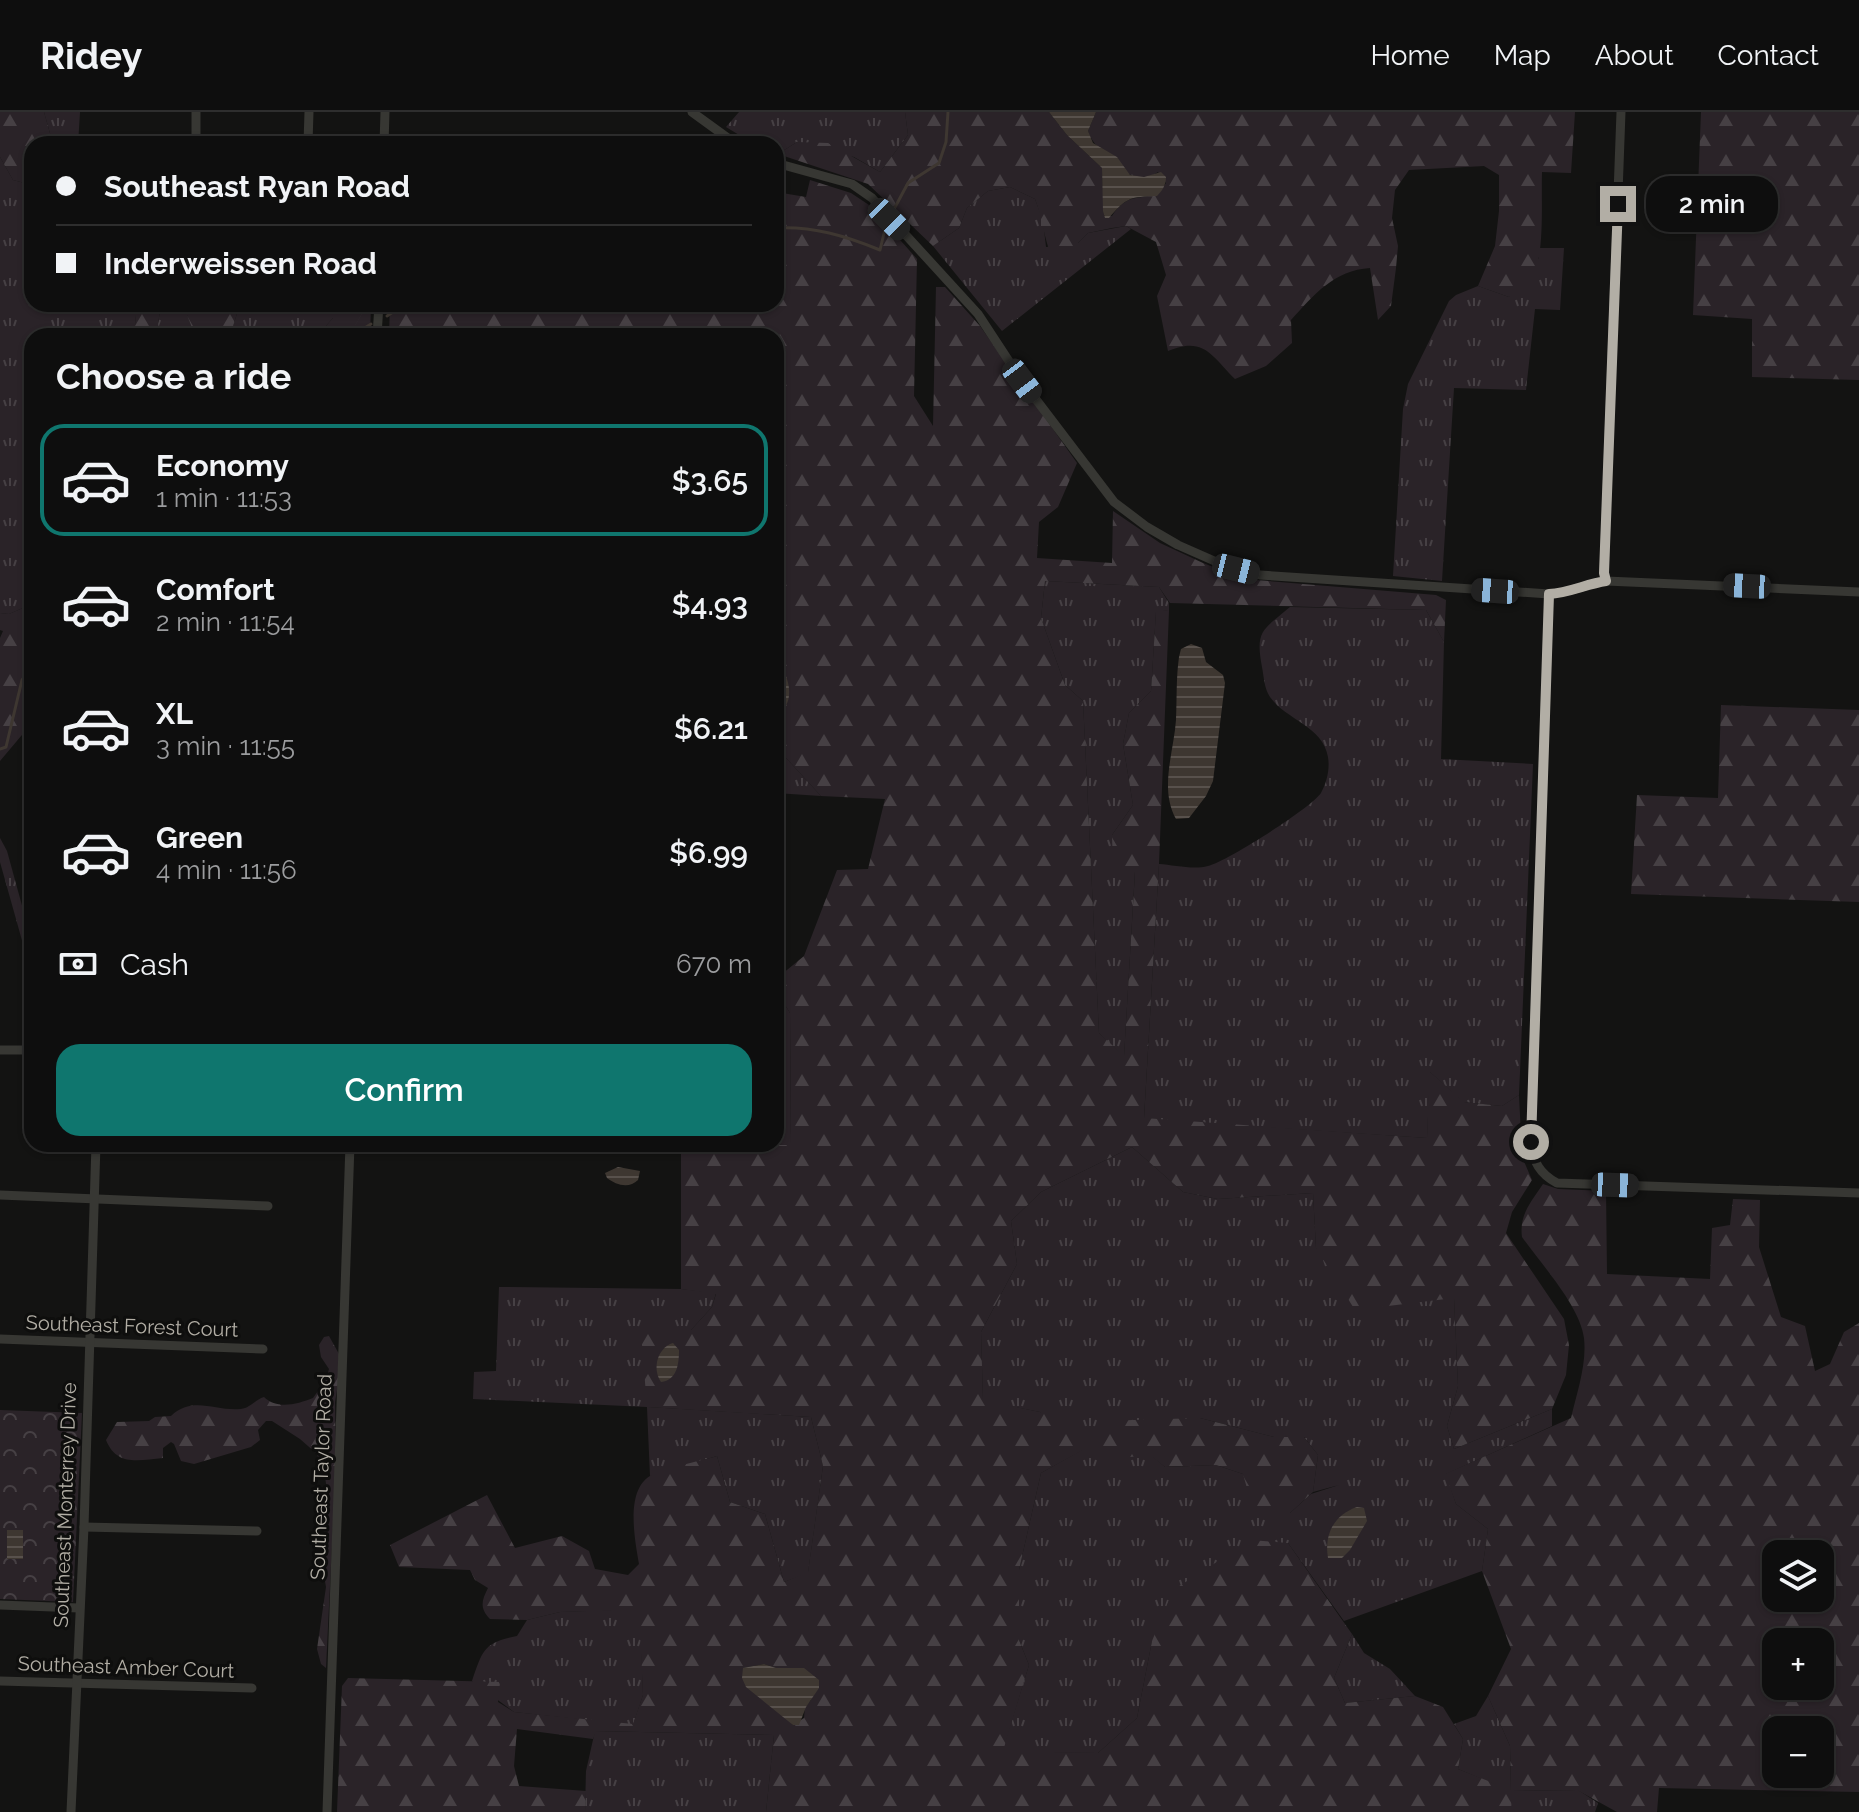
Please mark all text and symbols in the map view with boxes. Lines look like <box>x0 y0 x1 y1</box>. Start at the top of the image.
text: Ridey <box>40 33 142 78</box>
text: Home <box>1370 39 1450 72</box>
text: Map <box>1494 39 1551 72</box>
text: About <box>1595 39 1674 72</box>
text: Contact <box>1718 39 1819 72</box>
text: Southeast Ryan Road <box>104 169 410 204</box>
callout: 2 min <box>1646 176 1778 232</box>
route end <box>1600 186 1636 222</box>
text: 2 min <box>1679 189 1745 219</box>
car <box>864 194 914 244</box>
text: Inderweissen Road <box>104 246 377 281</box>
text: Choose a ride <box>56 355 291 397</box>
car <box>998 355 1046 407</box>
icon: car <box>60 444 132 516</box>
text: Economy <box>156 448 289 483</box>
text: $3.65 <box>672 463 748 498</box>
text: 1 min · 11:53 <box>156 483 292 513</box>
car <box>1210 552 1262 586</box>
icon: car <box>60 568 132 640</box>
text: Comfort <box>156 572 275 607</box>
car <box>1722 573 1772 599</box>
car <box>1470 577 1520 605</box>
text: $4.93 <box>672 587 748 622</box>
text: 2 min · 11:54 <box>156 607 295 637</box>
icon: car <box>60 692 132 764</box>
text: XL <box>156 696 193 731</box>
text: $6.21 <box>674 711 748 746</box>
text: 3 min · 11:55 <box>156 731 295 761</box>
icon: car <box>60 816 132 888</box>
text: Green <box>156 820 243 855</box>
text: $6.99 <box>669 835 748 870</box>
text: 4 min · 11:56 <box>156 855 297 885</box>
icon: cash <box>56 942 100 986</box>
text: Cash <box>120 947 189 982</box>
text: 670 m <box>676 949 752 979</box>
button: Confirm <box>56 1044 752 1136</box>
route start <box>1513 1124 1549 1160</box>
car <box>1591 1172 1639 1198</box>
street label: Southeast Forest Court <box>25 1310 239 1342</box>
street label: Southeast Taylor Road <box>305 1373 337 1581</box>
street label: Southeast Monterrey Drive <box>49 1382 81 1628</box>
map controls <box>1762 1540 1834 1788</box>
button: layers <box>1762 1540 1834 1612</box>
button: + <box>1762 1628 1834 1700</box>
street label: Southeast Amber Court <box>17 1651 235 1683</box>
button: − <box>1762 1716 1834 1788</box>

